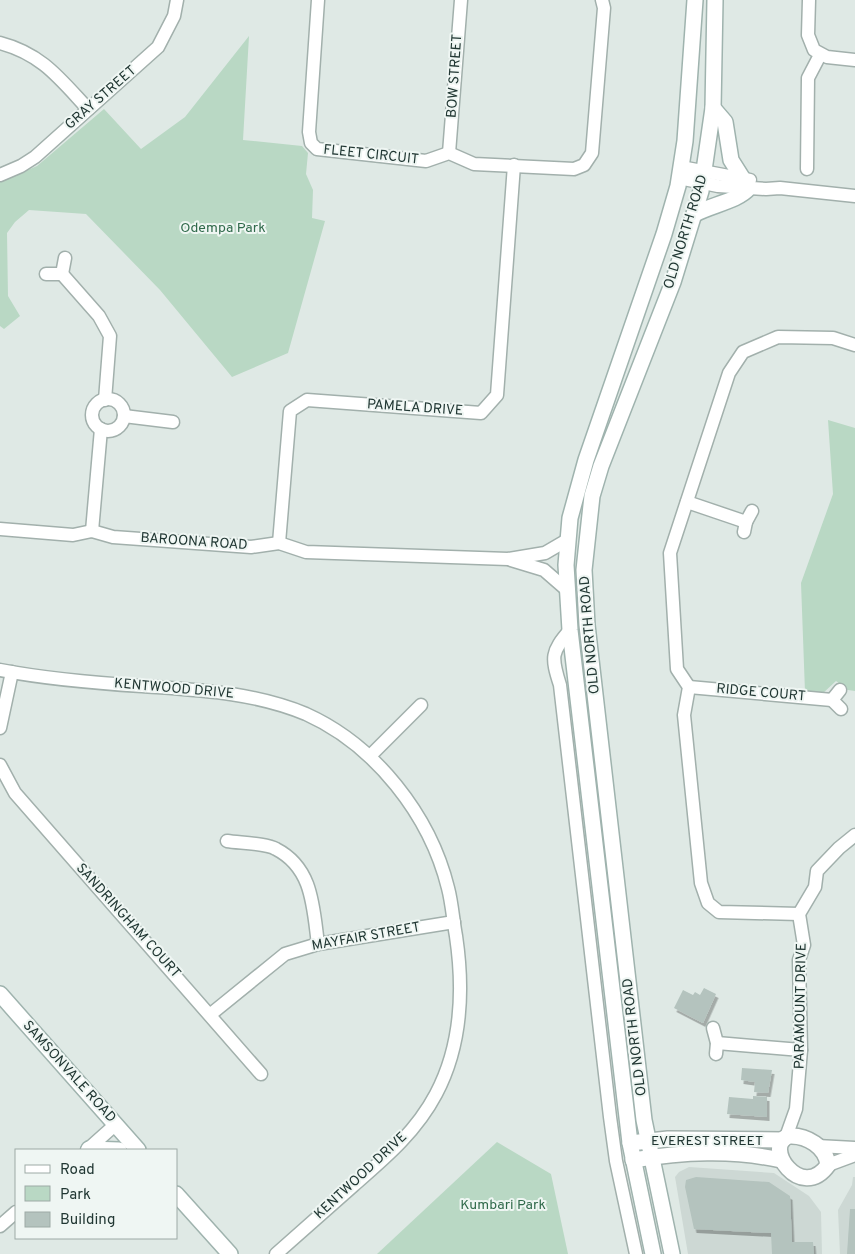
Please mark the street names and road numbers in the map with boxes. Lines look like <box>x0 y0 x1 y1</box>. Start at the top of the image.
street label: BOW STREET <box>444 33 466 119</box>
street label: GRAY STREET <box>62 62 140 134</box>
street label: FLEET CIRCUIT <box>322 142 420 168</box>
street label: OLD NORTH ROAD <box>661 173 711 291</box>
street label: PAMELA DRIVE <box>366 396 464 420</box>
street label: BAROONA ROAD <box>140 530 248 554</box>
street label: OLD NORTH ROAD <box>576 575 604 695</box>
street label: KENTWOOD DRIVE <box>113 675 235 703</box>
street label: RIDGE COURT <box>715 681 807 705</box>
street label: SANDRINGHAM COURT <box>72 860 184 982</box>
street label: MAYFAIR STREET <box>310 919 422 955</box>
street label: PARAMOUNT DRIVE <box>791 943 811 1069</box>
street label: OLD NORTH ROAD <box>619 977 651 1097</box>
street label: SAMSONVALE ROAD <box>19 1018 119 1126</box>
street label: KENTWOOD DRIVE <box>311 1129 411 1223</box>
street label: EVEREST STREET <box>651 1133 763 1150</box>

